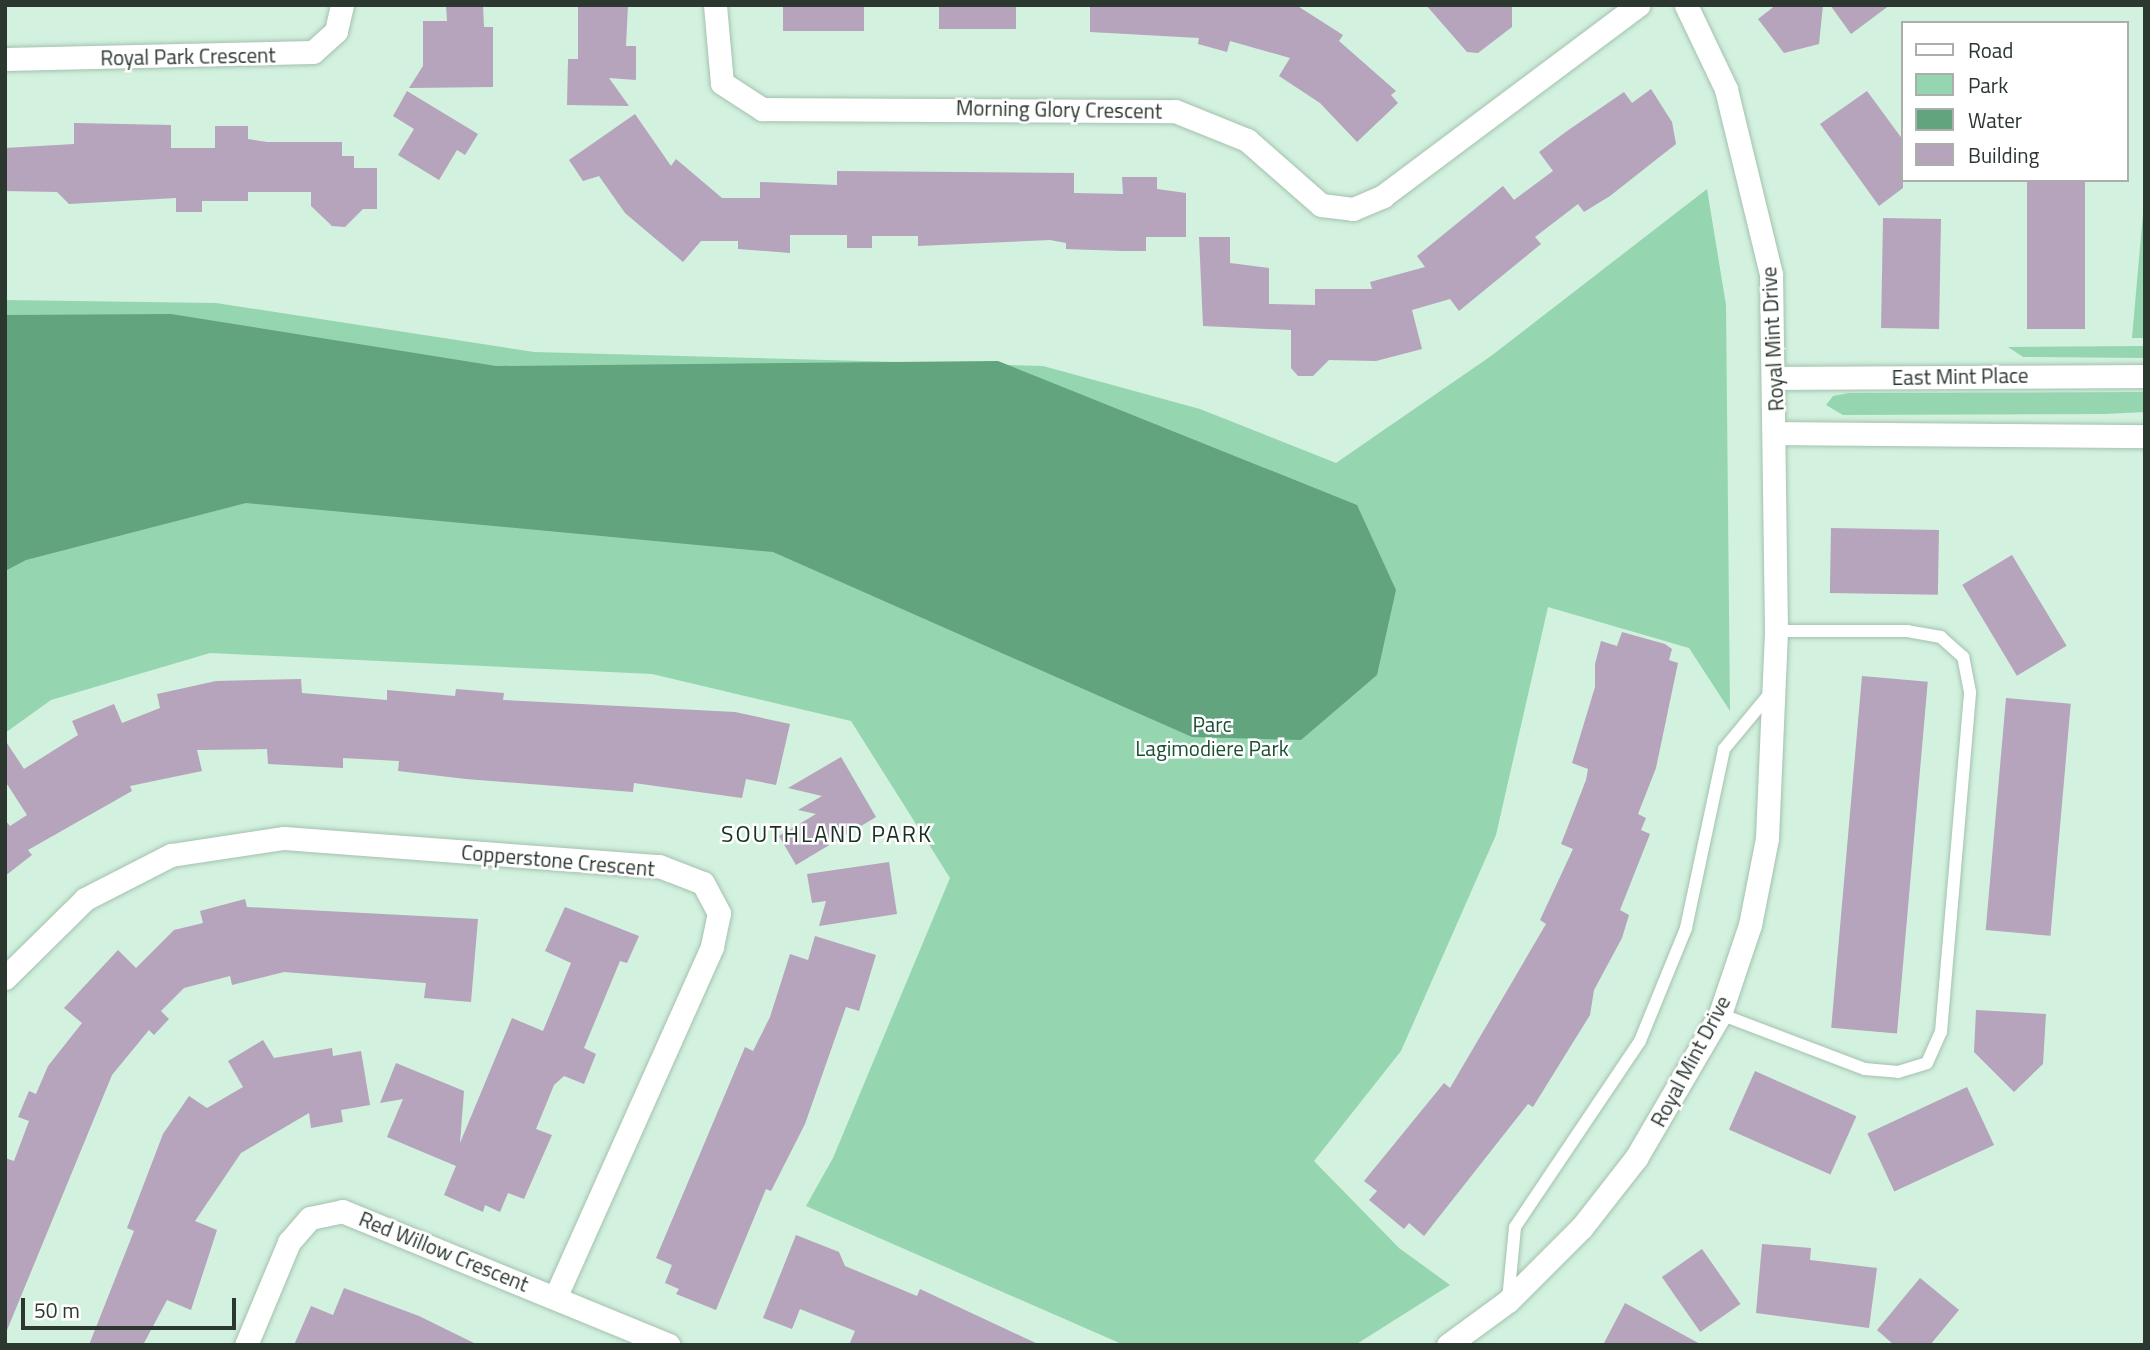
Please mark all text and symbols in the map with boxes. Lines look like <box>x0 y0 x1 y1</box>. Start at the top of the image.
legend <box>1902 21 2129 182</box>
text: Road <box>1968 34 2013 66</box>
street label: Royal Park Crescent <box>100 42 276 70</box>
text: Park <box>1968 69 2008 101</box>
street label: Morning Glory Crescent <box>956 95 1162 123</box>
text: Water <box>1968 104 2022 136</box>
text: Building <box>1968 139 2039 171</box>
street label: Royal Mint Drive <box>1756 266 1788 412</box>
street label: East Mint Place <box>1891 362 2029 390</box>
park label: Parc Lagimodiere Park <box>1135 711 1289 761</box>
district label: SOUTHLAND PARK <box>723 820 931 848</box>
street label: Copperstone Crescent <box>460 839 656 881</box>
street label: Royal Mint Drive <box>1645 991 1735 1131</box>
street label: Red Willow Crescent <box>356 1205 532 1297</box>
scale bar <box>24 1284 240 1328</box>
text: 50 m <box>34 1294 80 1326</box>

